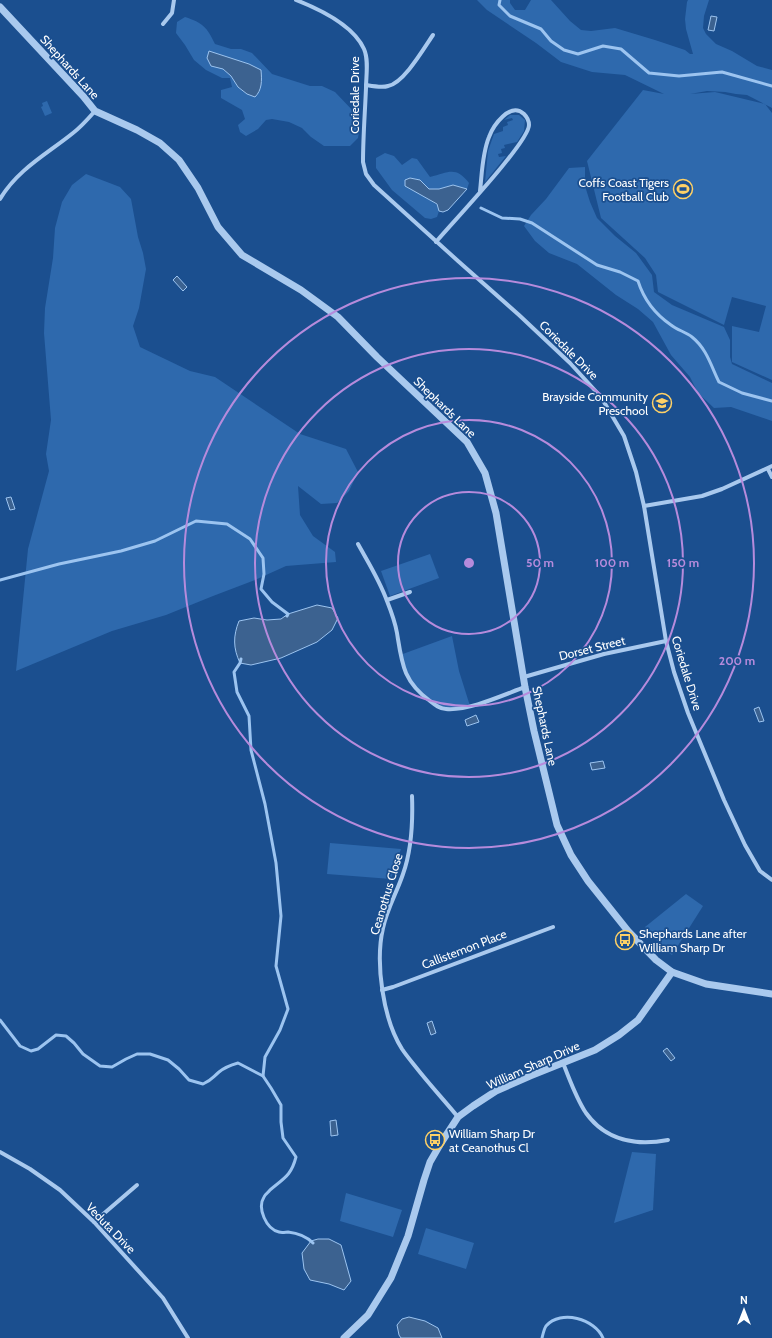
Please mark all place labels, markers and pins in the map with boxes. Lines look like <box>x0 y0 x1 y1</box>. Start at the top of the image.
place label: Coffs Coast Tigers Football Club <box>579 175 669 204</box>
sports icon: Coffs Coast Tigers Football Club <box>672 178 694 200</box>
place label: Brayside Community Preschool <box>542 389 648 418</box>
school or university icon: Brayside Community Preschool <box>651 392 673 414</box>
centre of rings <box>462 556 476 570</box>
place label: Shephards Lane after William Sharp Dr <box>639 926 747 955</box>
bus stop icon: Shephards Lane after William Sharp Dr <box>614 929 636 951</box>
place label: William Sharp Dr at Ceanothus Cl <box>449 1126 535 1155</box>
bus stop icon: William Sharp Dr at Ceanothus Cl <box>424 1129 446 1151</box>

